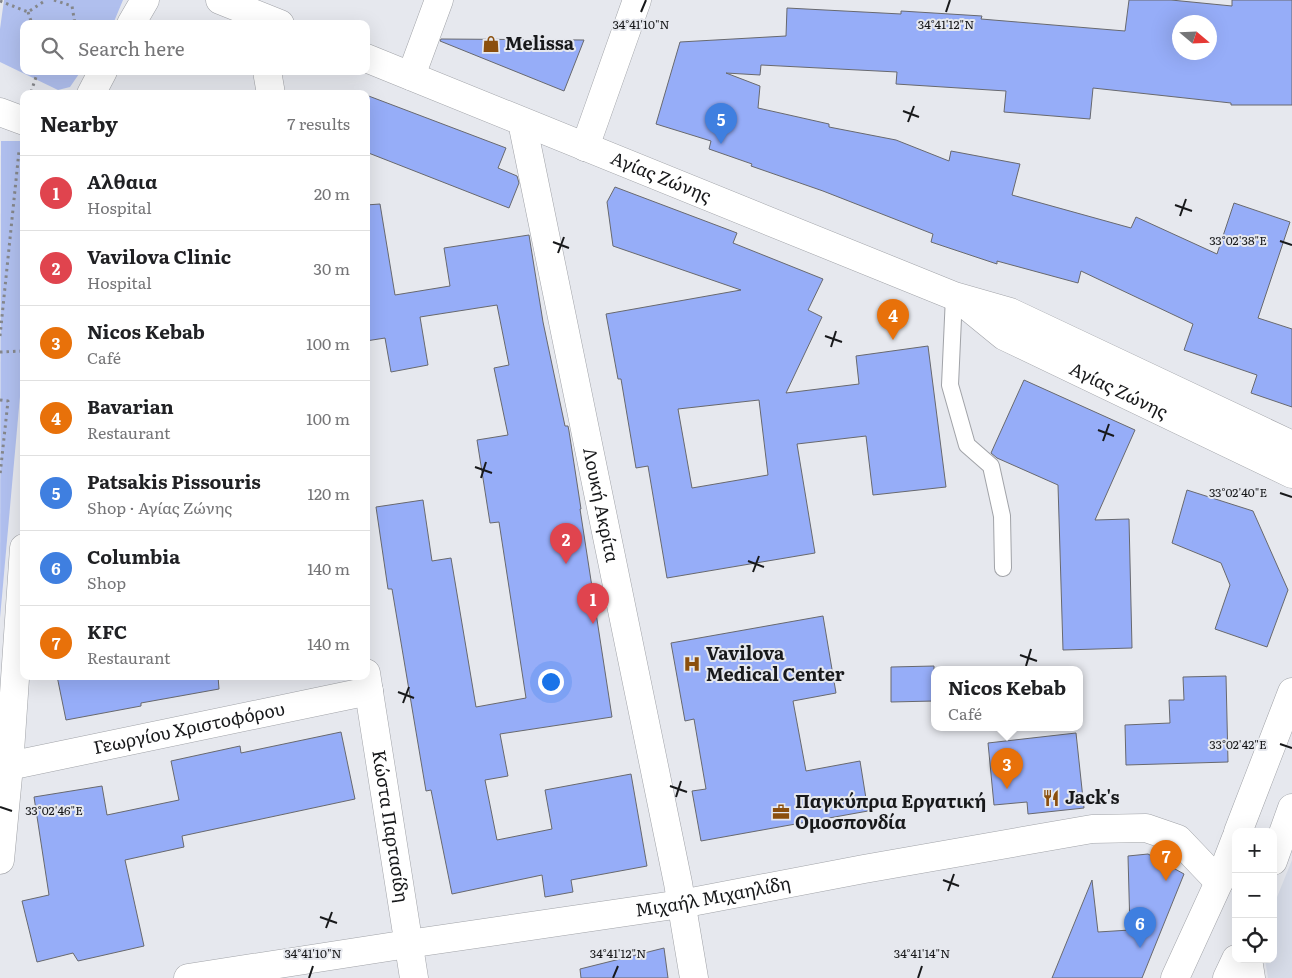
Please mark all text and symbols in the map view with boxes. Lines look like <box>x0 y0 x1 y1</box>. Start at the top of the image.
text: 34°41'10"N <box>612 15 670 33</box>
text: 34°41'12"N <box>918 15 974 33</box>
north arrow <box>1172 15 1217 60</box>
search box <box>20 20 370 75</box>
place label: Melissa <box>505 29 575 56</box>
icon: search <box>38 34 66 62</box>
text: Search here <box>78 34 185 62</box>
shop icon: Melissa <box>481 34 501 54</box>
pin: 5 <box>705 103 737 144</box>
text: Nearby <box>40 107 118 138</box>
text: 7 results <box>287 111 350 135</box>
street label: Αγίας Ζώνης <box>607 143 716 208</box>
text: Αλθαια <box>87 167 158 195</box>
text: 1 <box>53 181 59 205</box>
text: 20 m <box>314 181 350 205</box>
text: Hospital <box>87 195 152 219</box>
text: 33°02'38"E <box>1209 231 1267 249</box>
text: Vavilova Clinic <box>87 242 231 270</box>
text: 2 <box>52 256 60 280</box>
text: 30 m <box>313 256 350 280</box>
text: Hospital <box>87 270 152 294</box>
pin: 4 <box>877 299 909 340</box>
text: Nicos Kebab <box>87 317 205 345</box>
text: 3 <box>52 331 60 355</box>
text: 100 m <box>306 331 350 355</box>
text: Café <box>87 345 121 369</box>
street label: Αγίας Ζώνης <box>1065 354 1173 425</box>
text: Bavarian <box>87 392 174 420</box>
text: 4 <box>51 406 61 430</box>
text: 100 m <box>306 406 350 430</box>
text: Restaurant <box>87 420 171 444</box>
street label: Λουκή Ακρίτα <box>577 445 627 565</box>
text: Patsakis Pissouris <box>87 467 261 495</box>
text: 5 <box>52 481 60 505</box>
text: 120 m <box>307 481 350 505</box>
text: 33°02'40"E <box>1209 483 1267 501</box>
text: Shop · Αγίας Ζώνης <box>87 495 232 519</box>
pin: 2 <box>550 523 582 564</box>
text: Columbia <box>87 542 180 570</box>
text: 6 <box>51 556 61 580</box>
text: 140 m <box>307 556 350 580</box>
text: Shop <box>87 570 126 594</box>
pin: 1 <box>577 583 609 624</box>
text: KFC <box>87 617 127 645</box>
text: 7 <box>52 631 60 655</box>
text: 140 m <box>307 631 350 655</box>
place label: Vavilova Medical Center <box>706 639 845 687</box>
text: Restaurant <box>87 645 171 669</box>
hospital icon: Vavilova Medical Center <box>682 654 702 674</box>
popup <box>931 666 1083 731</box>
your location <box>538 669 564 695</box>
text: Nicos Kebab <box>948 673 1066 701</box>
street label: Γεωργίου Χριστοφόρου <box>91 694 287 760</box>
text: Café <box>948 701 982 725</box>
text: 33°02'42"E <box>1209 735 1267 753</box>
street label: Κώστα Παρτασίδη <box>366 748 417 904</box>
pin: 3 <box>991 748 1023 789</box>
place label: Jack's <box>1065 783 1120 810</box>
place label: Παγκύπρια Εργατική Ομοσπονδία <box>795 787 986 835</box>
restaurant icon: Jack's <box>1041 788 1061 808</box>
text: 33°02'46"E <box>25 801 83 819</box>
office icon: Παγκύπρια Εργατική Ομοσπονδία <box>771 802 791 822</box>
map controls <box>1232 828 1277 963</box>
button: + <box>1232 828 1277 873</box>
pin: 7 <box>1150 840 1182 881</box>
street label: Μιχαήλ Μιχαηλίδη <box>633 868 792 923</box>
button: − <box>1232 873 1277 918</box>
pin: 6 <box>1124 907 1156 948</box>
button: locate <box>1232 918 1277 963</box>
text: 34°41'10"N <box>284 944 342 962</box>
text: 34°41'12"N <box>590 944 646 962</box>
text: 34°41'14"N <box>894 944 950 962</box>

